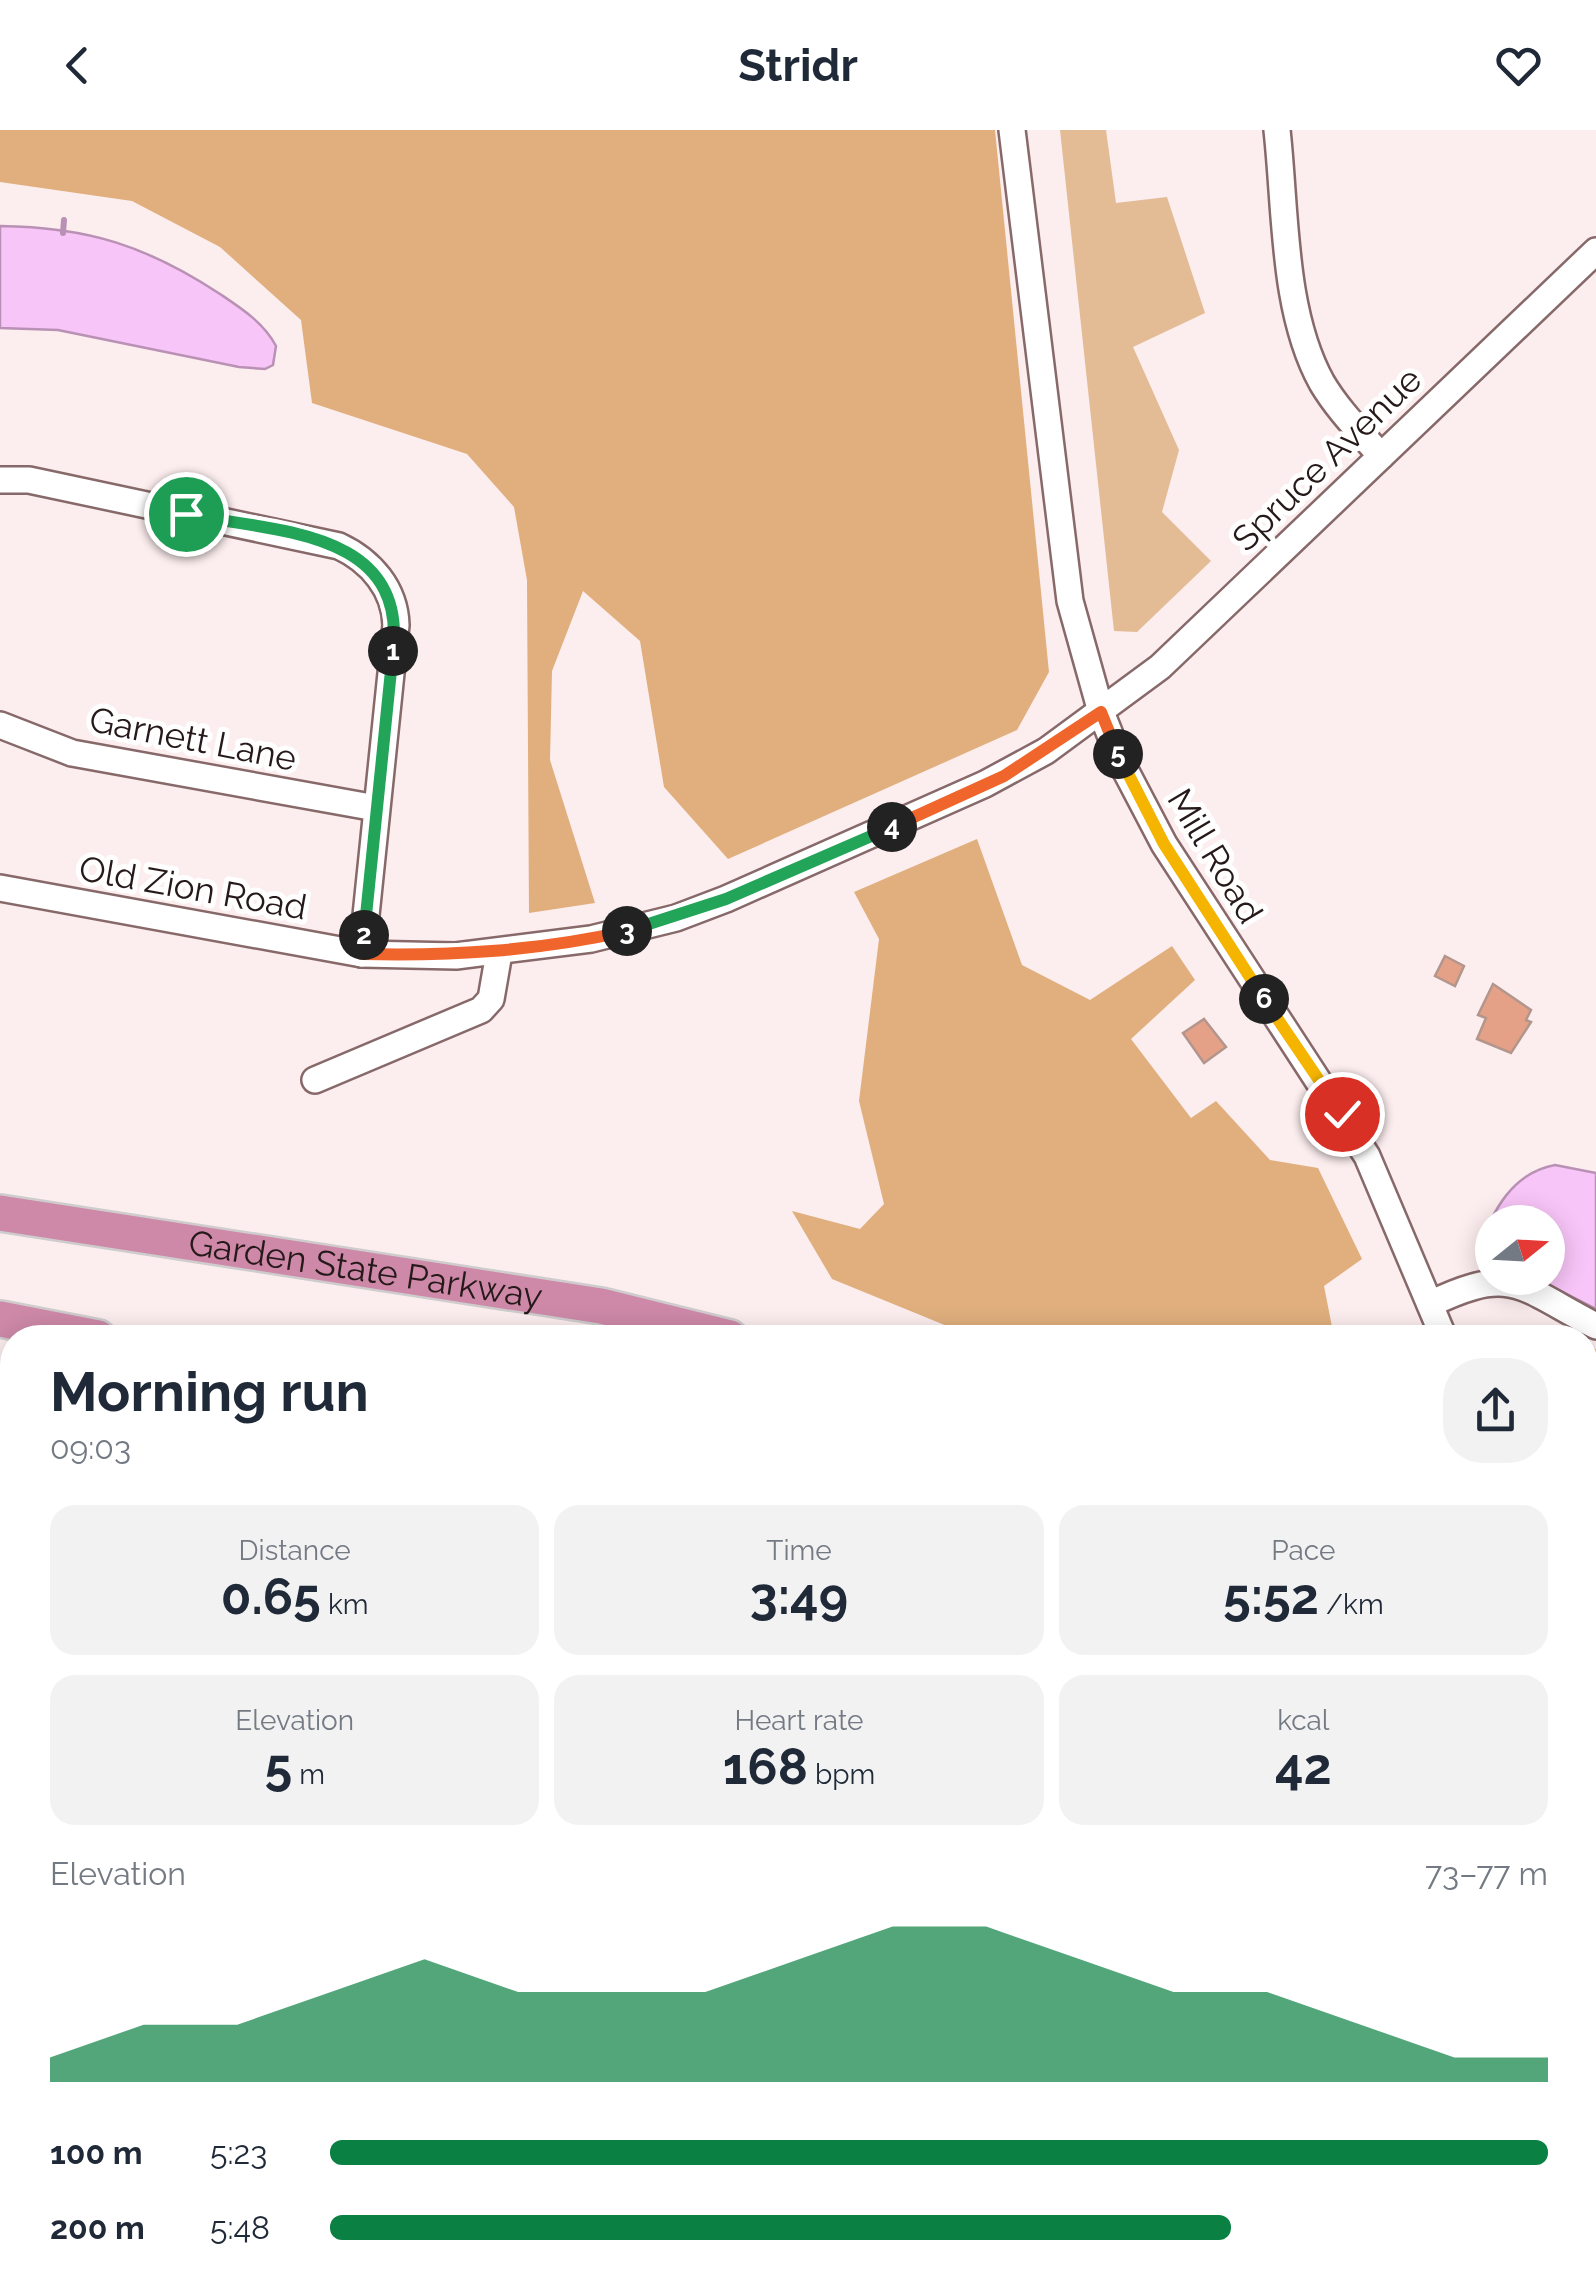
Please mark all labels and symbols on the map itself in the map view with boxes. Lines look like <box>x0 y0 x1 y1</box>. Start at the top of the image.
street label: Spruce Avenue <box>1224 358 1429 559</box>
pin <box>144 472 229 557</box>
pin: 1 <box>368 626 418 676</box>
street label: Garnett Lane <box>86 698 300 779</box>
pin: 5 <box>1093 729 1143 779</box>
street label: Mill Road <box>1159 781 1271 930</box>
pin: 4 <box>867 802 917 852</box>
street label: Old Zion Road <box>76 847 310 928</box>
pin: 3 <box>602 906 652 956</box>
pin: 2 <box>339 910 389 960</box>
pin: 6 <box>1239 974 1289 1024</box>
pin <box>1300 1072 1385 1157</box>
north arrow <box>1475 1205 1565 1295</box>
street label: Garden State Parkway <box>186 1222 545 1317</box>

